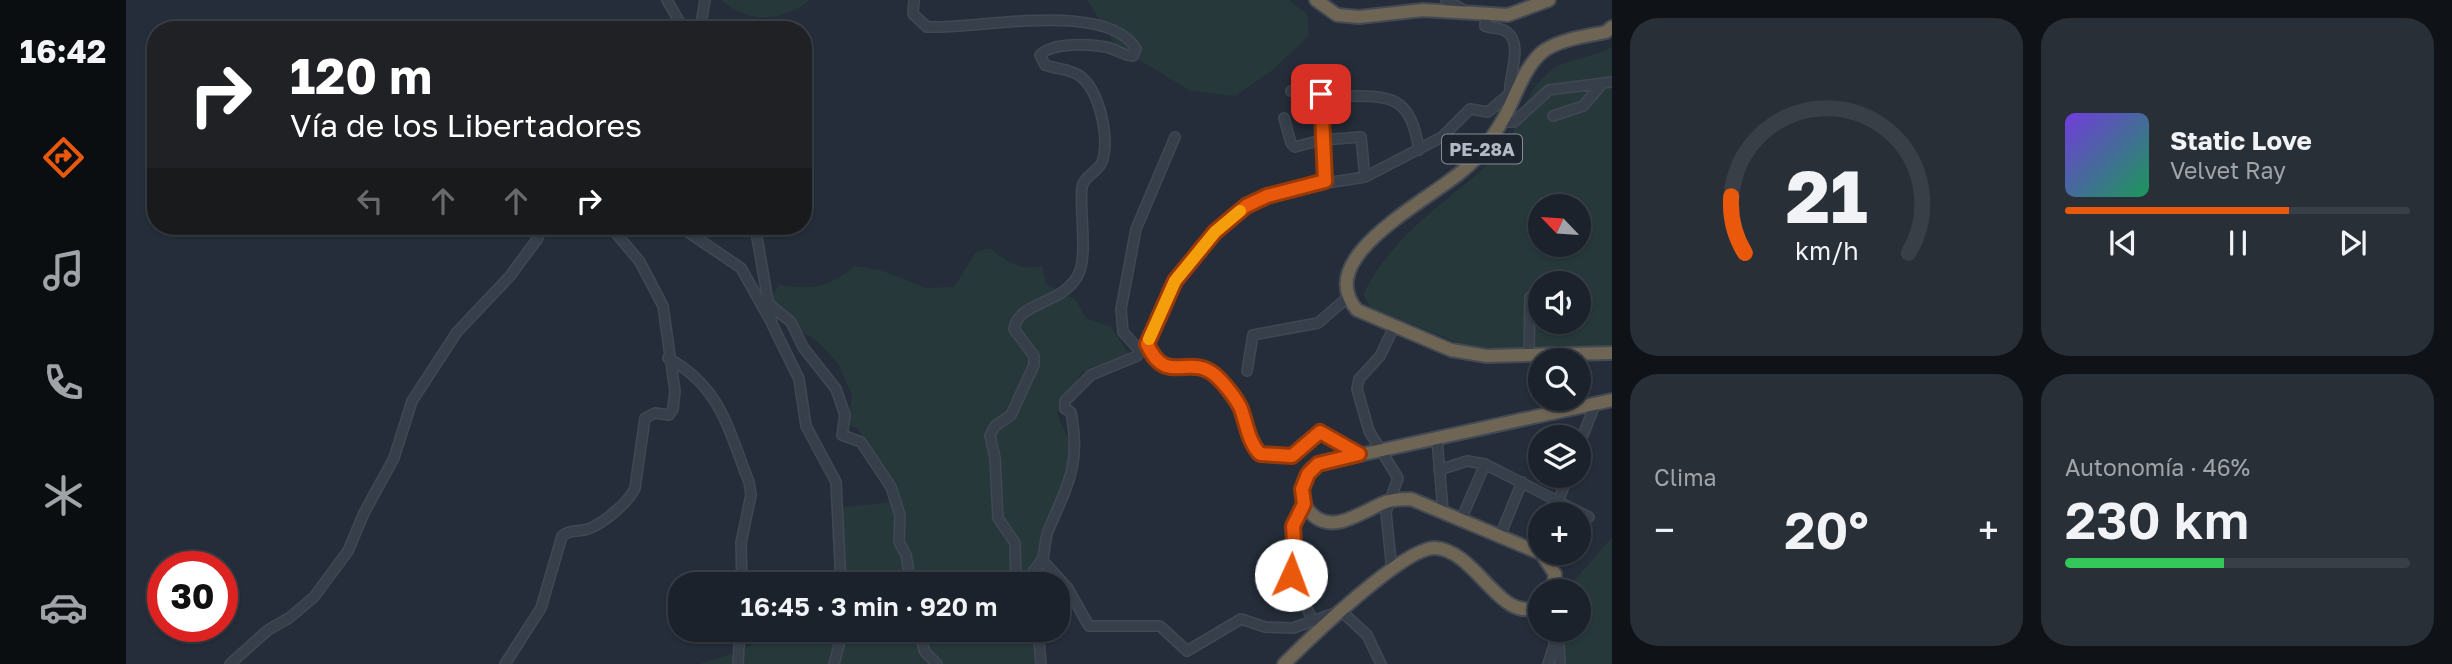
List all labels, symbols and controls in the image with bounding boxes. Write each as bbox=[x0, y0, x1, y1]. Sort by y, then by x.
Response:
text: 16:42 bbox=[20, 32, 106, 70]
text: 120 m bbox=[290, 46, 432, 105]
icon: right bbox=[175, 49, 266, 140]
pin bbox=[1291, 64, 1351, 124]
icon: arrive bbox=[1302, 75, 1340, 113]
text: Vía de los Libertadores bbox=[290, 106, 642, 144]
text: Static Love bbox=[2170, 125, 2312, 156]
icon: directions bbox=[39, 133, 88, 182]
road number: PE-28A bbox=[1442, 134, 1522, 164]
text: 21 bbox=[1786, 153, 1867, 240]
text: Velvet Ray bbox=[2170, 156, 2286, 184]
icon: left bbox=[351, 182, 389, 220]
icon: ahead bbox=[424, 182, 462, 220]
icon: ahead bbox=[497, 182, 535, 220]
icon: right bbox=[570, 182, 608, 220]
north arrow bbox=[1528, 194, 1591, 257]
map controls bbox=[1528, 194, 1591, 642]
icon: previous bbox=[2104, 224, 2142, 262]
icon: pause bbox=[2219, 224, 2257, 262]
icon: next bbox=[2334, 224, 2372, 262]
text: km/h bbox=[1795, 235, 1858, 266]
icon: music bbox=[39, 246, 88, 295]
button: sound bbox=[1528, 271, 1591, 334]
button: search bbox=[1528, 348, 1591, 411]
icon: phone bbox=[39, 358, 88, 407]
button: layers bbox=[1528, 425, 1591, 488]
text: Autonomía · 46% bbox=[2065, 453, 2250, 481]
text: Clima bbox=[1654, 463, 1717, 491]
icon: climate bbox=[39, 471, 88, 520]
text: 230 km bbox=[2065, 488, 2249, 550]
text: 20° bbox=[1784, 498, 1869, 560]
button: + bbox=[1528, 502, 1591, 565]
text: − bbox=[1654, 507, 1675, 552]
text: + bbox=[1978, 507, 1999, 552]
position arrow bbox=[1254, 538, 1328, 612]
speed limit sign: 30 bbox=[147, 551, 238, 642]
button: − bbox=[1528, 579, 1591, 642]
icon: car bbox=[39, 583, 88, 632]
text: 16:45 · 3 min · 920 m bbox=[741, 591, 997, 622]

